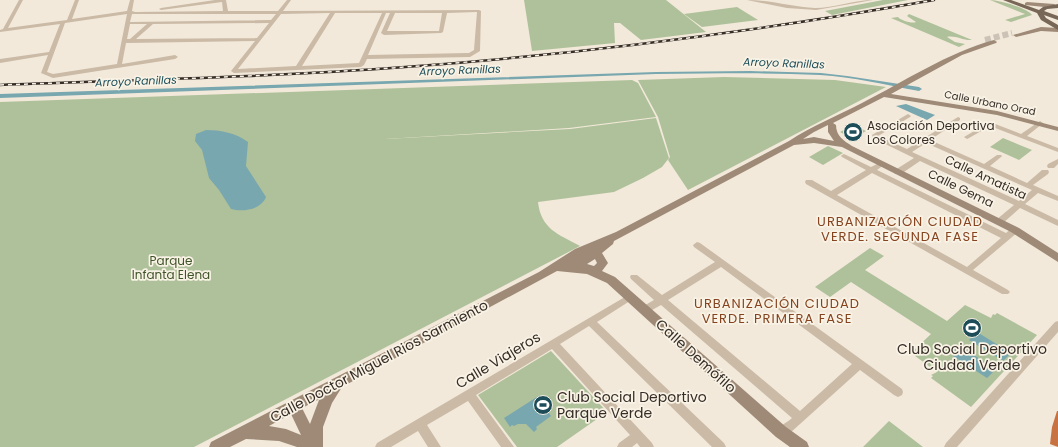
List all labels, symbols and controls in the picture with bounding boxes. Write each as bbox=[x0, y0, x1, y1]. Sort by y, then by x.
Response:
water label: Arroyo Ranillas bbox=[742, 54, 825, 72]
water label: Arroyo Ranillas bbox=[418, 61, 501, 79]
water label: Arroyo Ranillas bbox=[94, 72, 177, 90]
street label: Calle Urbano Orad bbox=[943, 87, 1037, 119]
place label: Asociación Deportiva Los Colores bbox=[867, 117, 995, 148]
sports icon: Asociación Deportiva Los Colores bbox=[842, 121, 864, 143]
street label: Calle Amatista bbox=[942, 151, 1030, 203]
street label: Calle Gema bbox=[925, 165, 997, 211]
district label: URBANIZACIÓN CIUDAD VERDE. SEGUNDA FASE bbox=[817, 212, 983, 246]
park label: Parque Infanta Elena bbox=[132, 252, 210, 283]
district label: URBANIZACIÓN CIUDAD VERDE. PRIMERA FASE bbox=[694, 294, 860, 328]
street label: Calle Doctor Miguel Rios Sarmiento bbox=[267, 295, 492, 427]
street label: Calle Demófilo bbox=[651, 314, 741, 398]
sports icon: Club Social Deportivo Ciudad Verde bbox=[961, 317, 983, 339]
street label: Calle Viajeros bbox=[452, 327, 544, 393]
place label: Club Social Deportivo Ciudad Verde bbox=[897, 339, 1047, 375]
place label: Club Social Deportivo Parque Verde bbox=[557, 387, 707, 423]
sports icon: Club Social Deportivo Parque Verde bbox=[532, 394, 554, 416]

